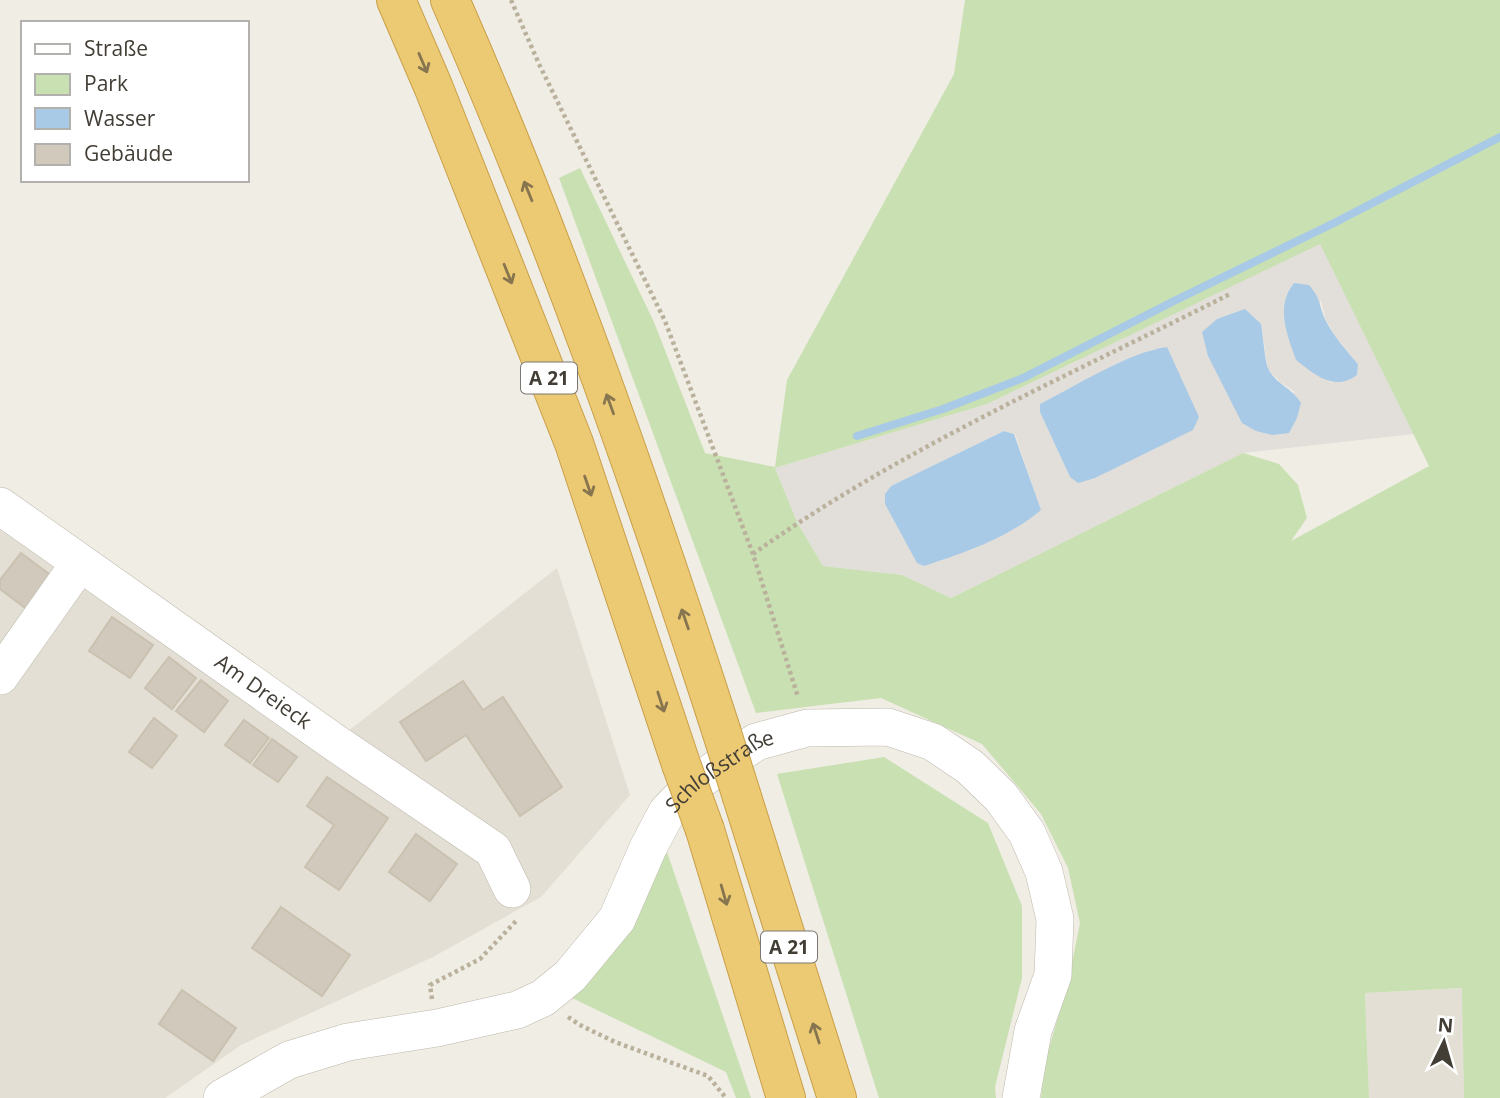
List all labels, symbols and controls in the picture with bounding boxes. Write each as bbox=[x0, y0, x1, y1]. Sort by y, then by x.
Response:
legend bbox=[21, 21, 248, 182]
text: Straße bbox=[84, 34, 148, 62]
one-way arrow bbox=[417, 51, 430, 73]
text: Park bbox=[84, 69, 128, 97]
text: Wasser bbox=[84, 104, 156, 132]
text: Gebäude bbox=[84, 139, 173, 167]
one-way arrow bbox=[521, 181, 534, 203]
one-way arrow bbox=[502, 262, 515, 284]
road number: A 21 bbox=[521, 362, 577, 394]
one-way arrow bbox=[602, 393, 615, 415]
one-way arrow bbox=[583, 475, 595, 497]
one-way arrow bbox=[678, 608, 690, 630]
street label: Am Dreieck bbox=[210, 647, 317, 735]
one-way arrow bbox=[655, 691, 668, 713]
street label: Schloßstraße bbox=[659, 723, 777, 818]
one-way arrow bbox=[719, 884, 732, 906]
road number: A 21 bbox=[761, 931, 817, 962]
north arrow bbox=[1409, 1007, 1479, 1077]
text: N bbox=[1437, 1011, 1454, 1039]
one-way arrow bbox=[809, 1022, 822, 1044]

